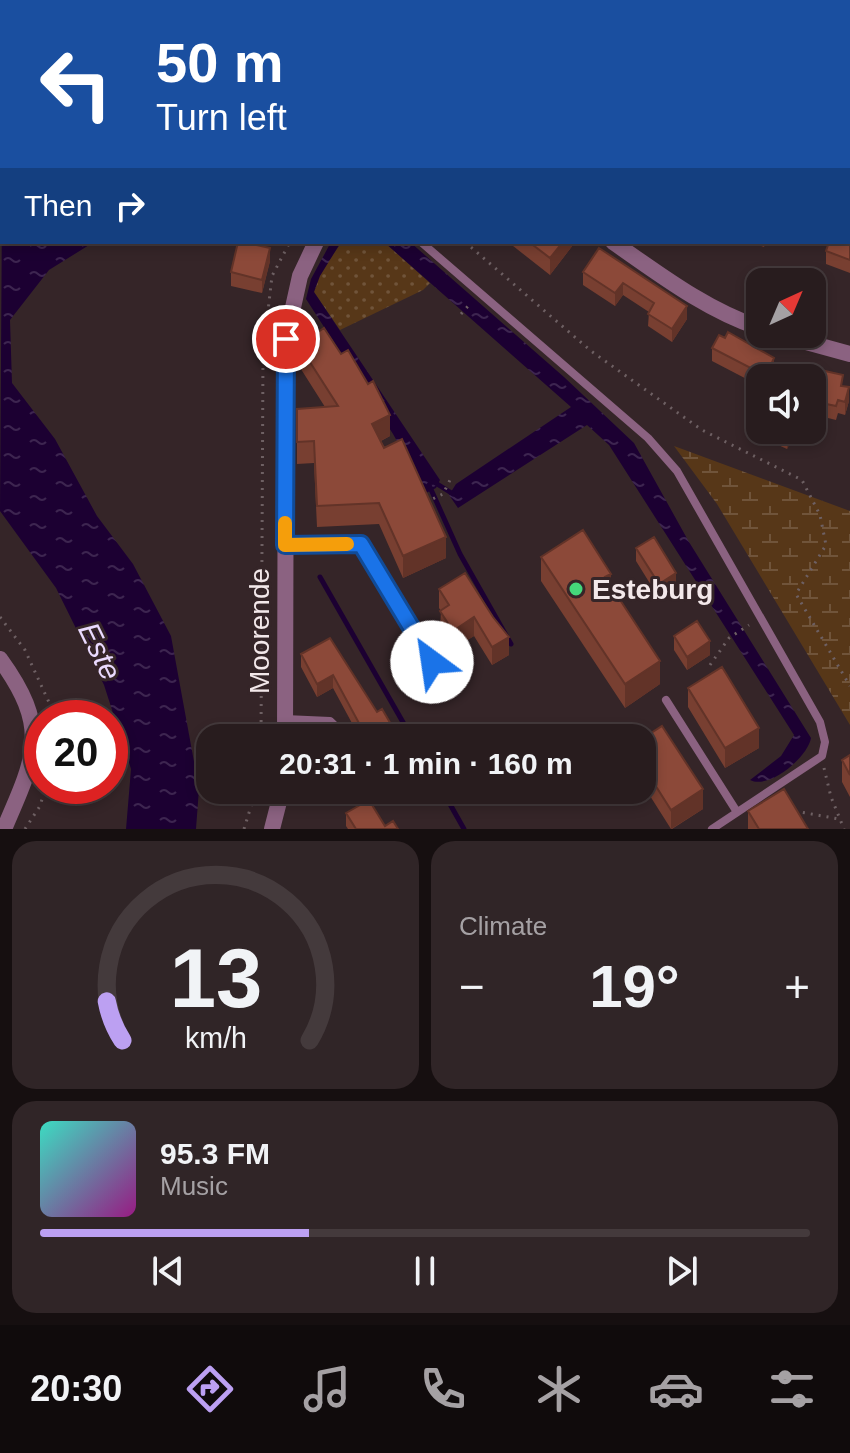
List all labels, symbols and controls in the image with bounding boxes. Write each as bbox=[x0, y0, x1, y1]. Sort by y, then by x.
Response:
text: 50 m bbox=[156, 31, 284, 94]
icon: left bbox=[24, 32, 128, 136]
text: Turn left bbox=[156, 97, 287, 138]
icon: right bbox=[108, 184, 152, 228]
text: Then bbox=[24, 189, 92, 222]
north arrow bbox=[746, 268, 826, 348]
map controls bbox=[746, 268, 826, 444]
pin bbox=[252, 305, 320, 373]
icon: arrive bbox=[264, 317, 308, 361]
button: sound bbox=[746, 364, 826, 444]
street label: Moorende bbox=[244, 568, 275, 694]
place label: Esteburg bbox=[592, 574, 713, 605]
marker: Esteburg bbox=[567, 580, 585, 598]
water label: Este bbox=[72, 617, 128, 685]
position arrow bbox=[390, 620, 474, 704]
speed limit sign: 20 bbox=[24, 700, 128, 804]
text: 20:31 · 1 min · 160 m bbox=[279, 747, 573, 780]
text: Climate bbox=[459, 911, 547, 941]
text: 13 bbox=[169, 932, 262, 1025]
text: 19° bbox=[589, 953, 680, 1020]
text: − bbox=[459, 962, 485, 1011]
text: + bbox=[784, 962, 810, 1011]
text: km/h bbox=[185, 1022, 246, 1054]
text: 95.3 FM bbox=[160, 1137, 270, 1170]
text: Music bbox=[160, 1171, 228, 1201]
icon: previous bbox=[146, 1249, 190, 1293]
icon: pause bbox=[403, 1249, 447, 1293]
icon: next bbox=[660, 1249, 704, 1293]
icon: directions bbox=[182, 1361, 238, 1417]
icon: music bbox=[299, 1361, 355, 1417]
icon: phone bbox=[415, 1361, 471, 1417]
icon: climate bbox=[531, 1361, 587, 1417]
icon: car bbox=[648, 1361, 704, 1417]
icon: filters bbox=[764, 1361, 820, 1417]
text: 20:30 bbox=[30, 1368, 122, 1409]

